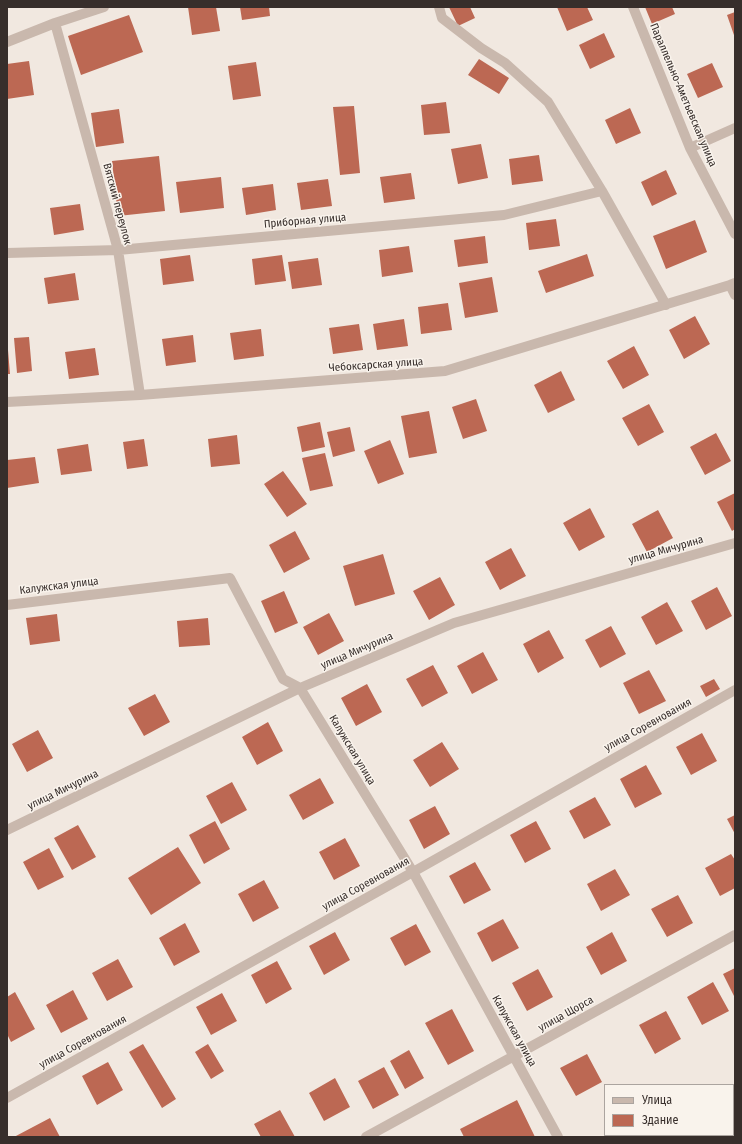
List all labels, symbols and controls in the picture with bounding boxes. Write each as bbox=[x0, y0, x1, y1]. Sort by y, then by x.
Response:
street label: Параллельно-Аметьевская улица bbox=[647, 21, 719, 169]
street label: Вятский переулок bbox=[100, 162, 134, 246]
street label: Приборная улица bbox=[263, 211, 347, 231]
street label: Чебоксарская улица bbox=[328, 355, 424, 375]
street label: улица Мичурина bbox=[627, 533, 705, 567]
street label: Калужская улица bbox=[19, 575, 99, 597]
street label: улица Мичурина bbox=[319, 630, 395, 672]
street label: улица Соревнования bbox=[602, 696, 694, 754]
street label: Калужская улица bbox=[326, 713, 378, 787]
street label: улица Мичурина bbox=[25, 767, 101, 813]
street label: улица Соревнования bbox=[320, 855, 412, 913]
street label: Калужская улица bbox=[489, 993, 539, 1069]
street label: улица Щорса bbox=[536, 993, 596, 1035]
street label: улица Соревнования bbox=[37, 1013, 129, 1071]
legend bbox=[604, 1084, 734, 1136]
text: Улица bbox=[642, 1093, 672, 1107]
text: Здание bbox=[642, 1113, 678, 1127]

